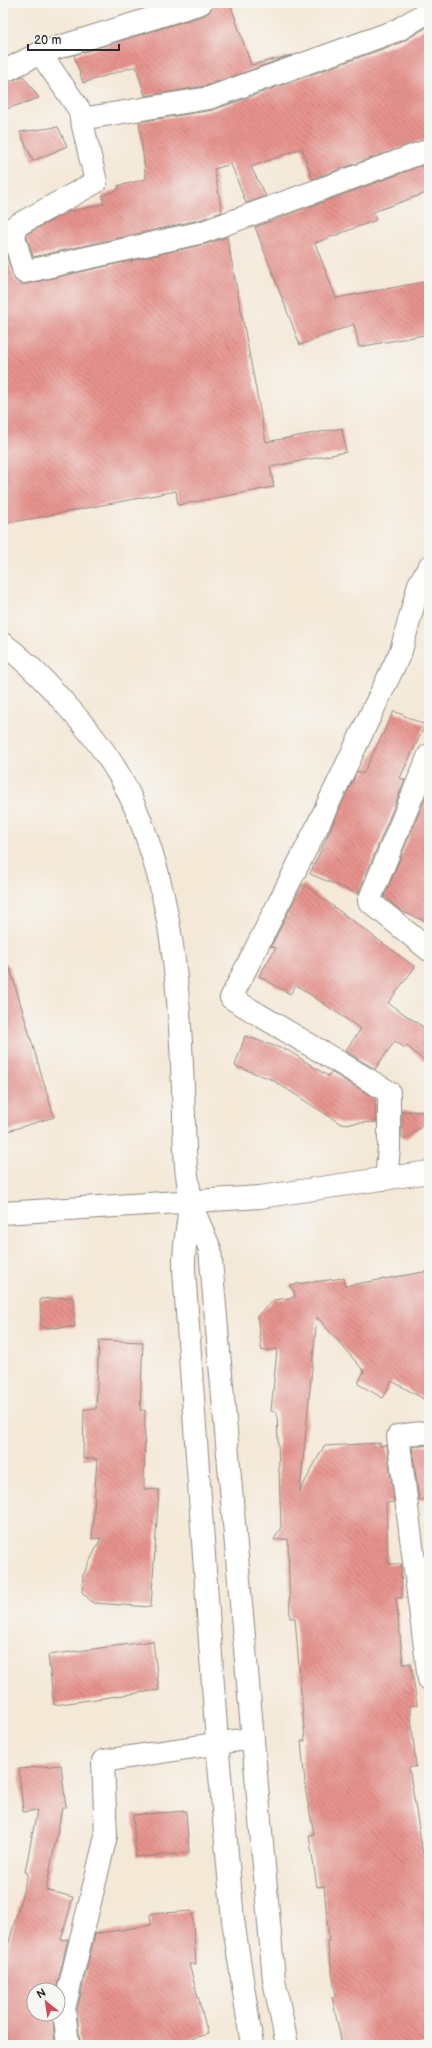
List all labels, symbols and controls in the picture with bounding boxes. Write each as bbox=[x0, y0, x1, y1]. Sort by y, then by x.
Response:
scale bar bbox=[28, 26, 119, 52]
text: 20 m bbox=[34, 33, 61, 48]
north arrow bbox=[26, 1982, 66, 2022]
text: N bbox=[34, 1986, 48, 2001]

